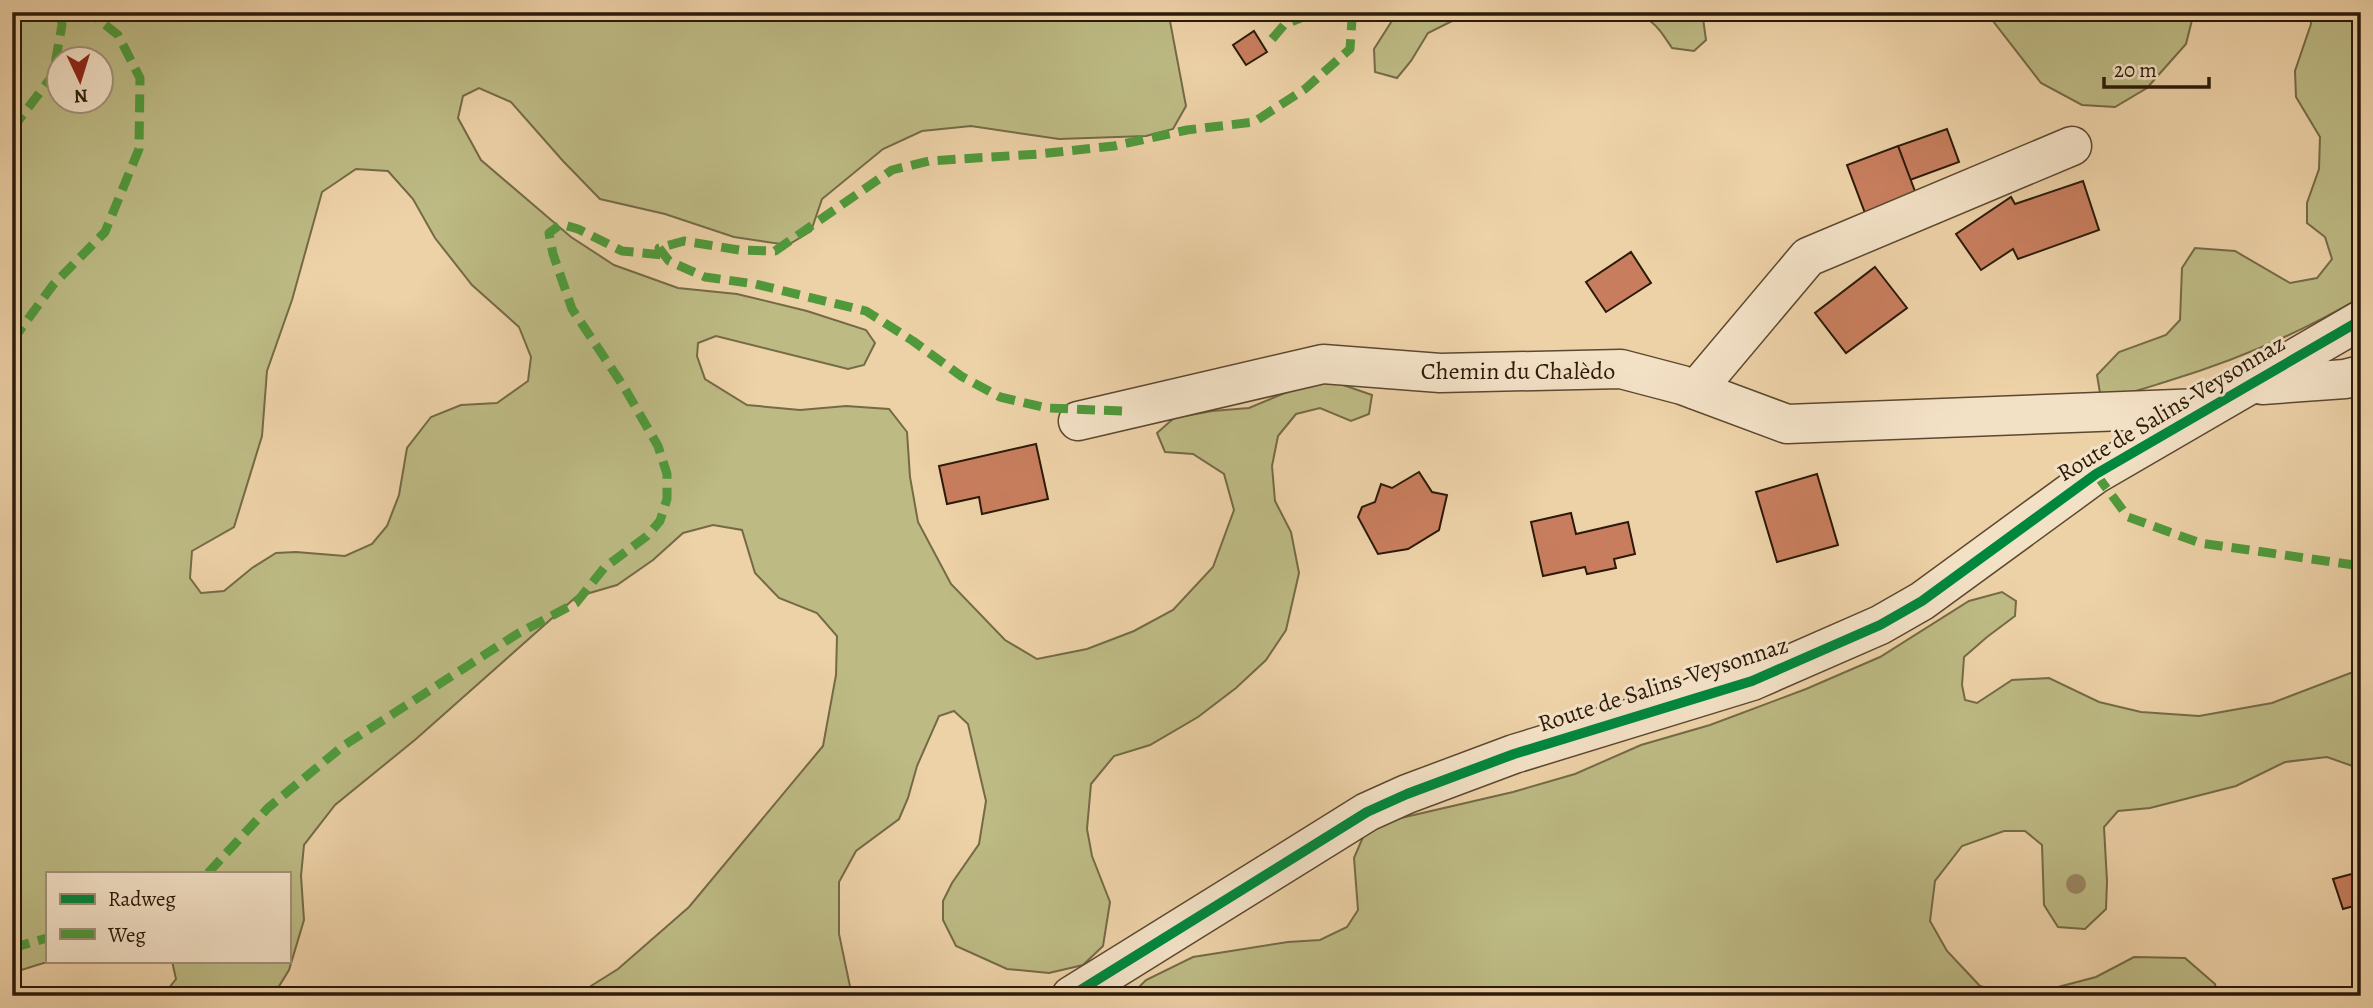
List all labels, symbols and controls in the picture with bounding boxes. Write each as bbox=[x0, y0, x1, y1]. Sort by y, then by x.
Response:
north arrow bbox=[46, 46, 116, 116]
scale bar bbox=[2104, 46, 2208, 90]
text: 20 m bbox=[2114, 56, 2157, 84]
text: N bbox=[73, 83, 89, 109]
street label: Route de Salins-Veysonnaz bbox=[2051, 327, 2291, 489]
street label: Chemin du Chalèdo bbox=[1421, 355, 1615, 387]
street label: Route de Salins-Veysonnaz bbox=[1534, 628, 1792, 740]
legend bbox=[46, 872, 290, 962]
text: Radweg bbox=[108, 885, 176, 913]
text: Weg bbox=[107, 921, 146, 949]

